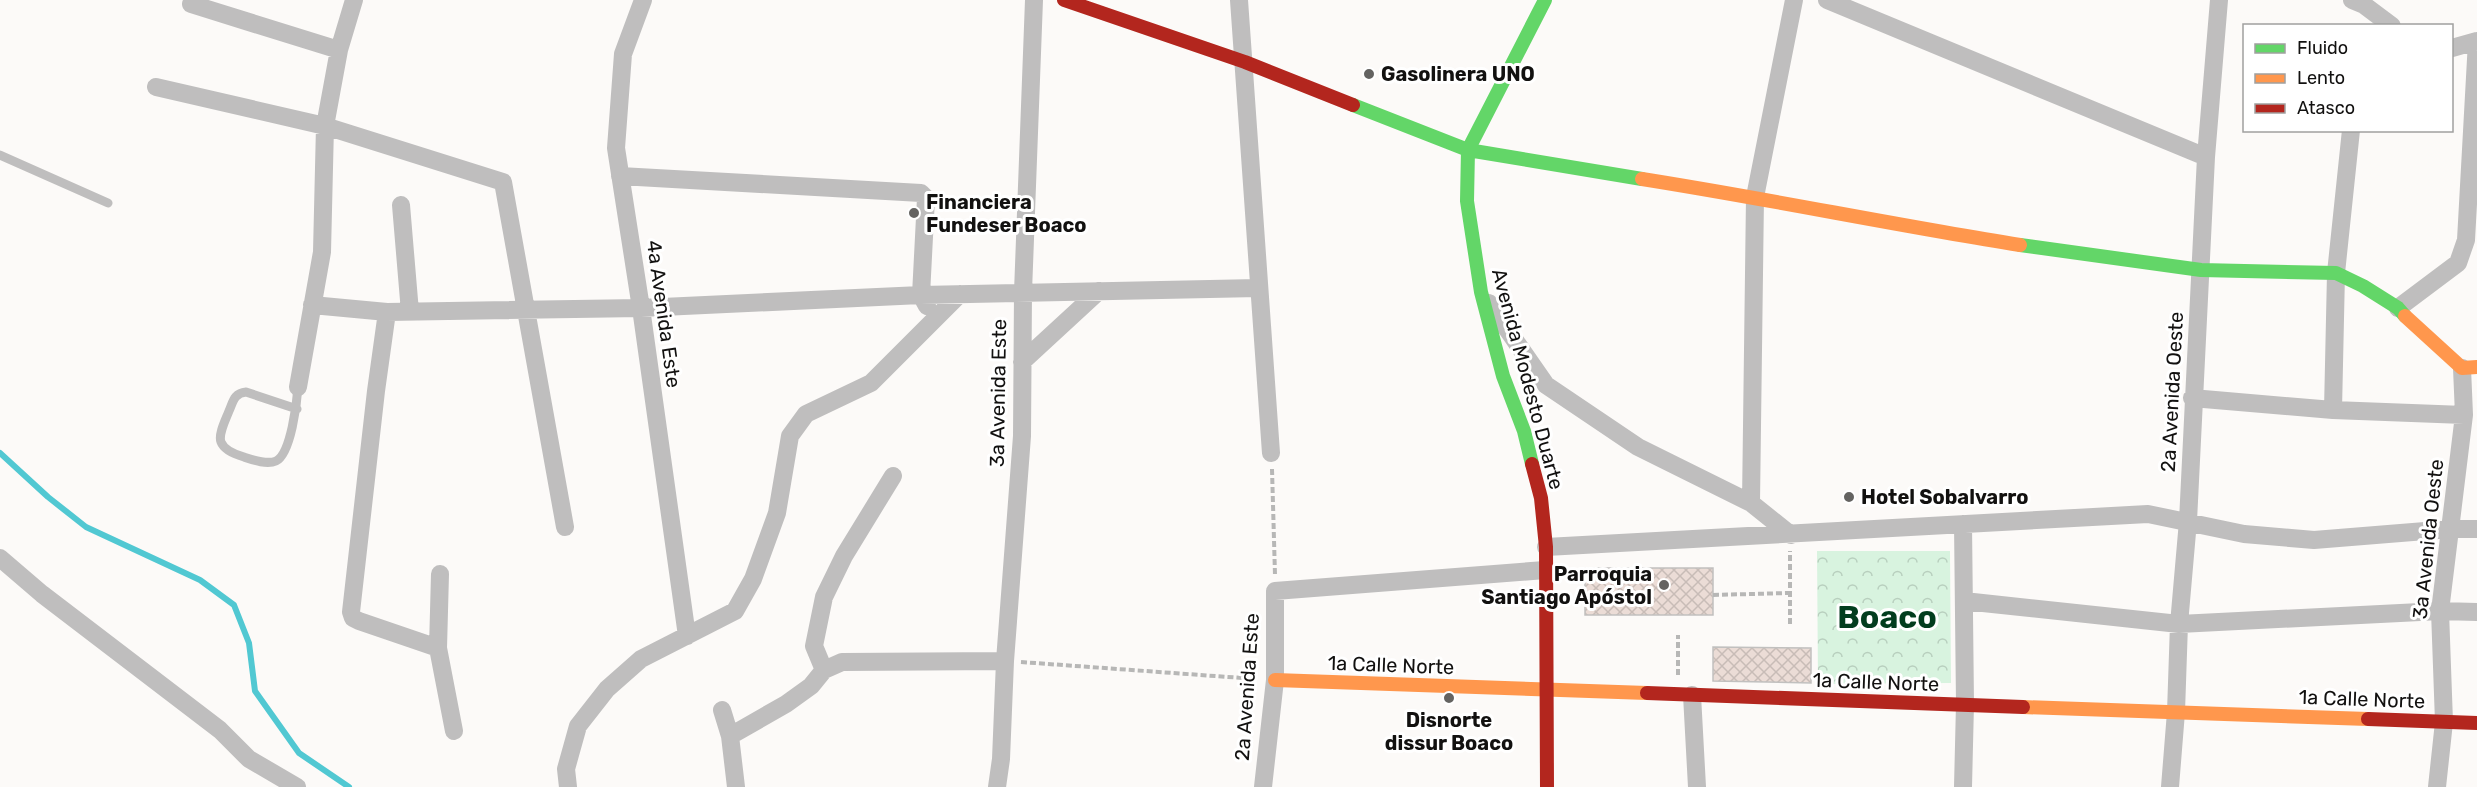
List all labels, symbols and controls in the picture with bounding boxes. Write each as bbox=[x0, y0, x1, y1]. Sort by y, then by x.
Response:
legend bbox=[2243, 24, 2453, 132]
text: Fluido bbox=[2297, 37, 2348, 59]
place label: Gasolinera UNO bbox=[1381, 62, 1535, 86]
marker: Gasolinera UNO bbox=[1362, 67, 1376, 81]
text: Lento bbox=[2297, 67, 2345, 89]
text: Atasco bbox=[2297, 97, 2355, 119]
place label: Financiera Fundeser Boaco bbox=[926, 190, 1086, 237]
marker: Financiera Fundeser Boaco bbox=[907, 206, 921, 220]
street label: 4a Avenida Este bbox=[642, 239, 686, 389]
street label: Avenida Modesto Duarte bbox=[1487, 266, 1569, 492]
street label: 2a Avenida Oeste bbox=[2156, 311, 2188, 473]
street label: 3a Avenida Este bbox=[985, 319, 1011, 467]
street label: 3a Avenida Oeste bbox=[2408, 458, 2448, 620]
place label: Hotel Sobalvarro bbox=[1861, 485, 2028, 509]
marker: Hotel Sobalvarro bbox=[1842, 490, 1856, 504]
place label: Parroquia Santiago Apóstol bbox=[1481, 562, 1652, 609]
marker: Parroquia Santiago Apóstol bbox=[1657, 578, 1671, 592]
district label: Boaco bbox=[1837, 598, 1937, 636]
street label: 2a Avenida Este bbox=[1230, 612, 1264, 762]
street label: 1a Calle Norte bbox=[1327, 651, 1455, 679]
street label: 1a Calle Norte bbox=[1812, 668, 1940, 696]
street label: 1a Calle Norte bbox=[2298, 685, 2426, 713]
marker: Disnorte dissur Boaco bbox=[1442, 691, 1456, 705]
place label: Disnorte dissur Boaco bbox=[1385, 708, 1513, 755]

